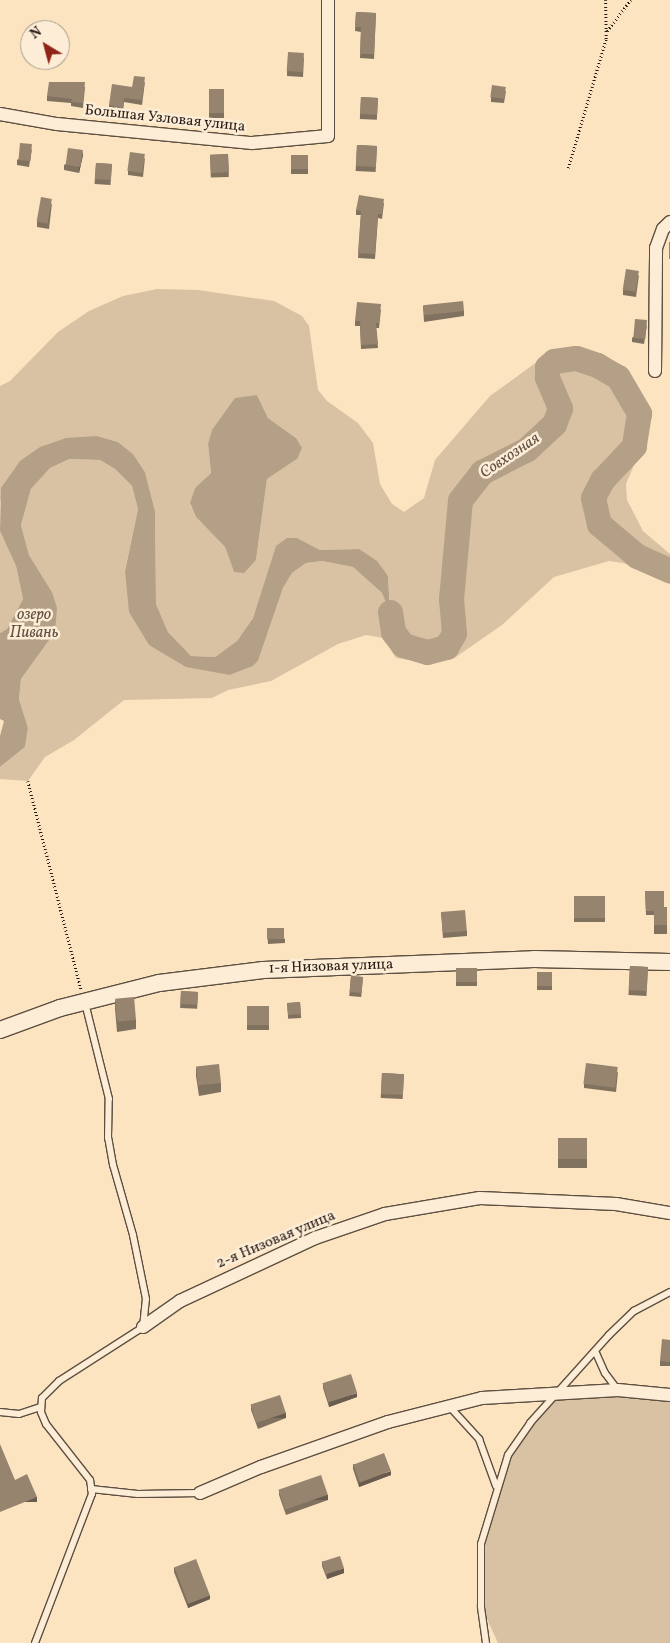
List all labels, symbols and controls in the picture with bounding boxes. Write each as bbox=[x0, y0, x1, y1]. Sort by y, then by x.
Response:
north arrow bbox=[20, 20, 70, 70]
text: N bbox=[26, 23, 46, 44]
street label: Большая Узловая улица bbox=[83, 102, 247, 136]
water label: Совхозная bbox=[476, 429, 544, 483]
water label: озеро Пивань bbox=[10, 605, 58, 643]
street label: 1-я Низовая улица bbox=[268, 956, 394, 978]
street label: 2-я Низовая улица bbox=[214, 1207, 338, 1273]

